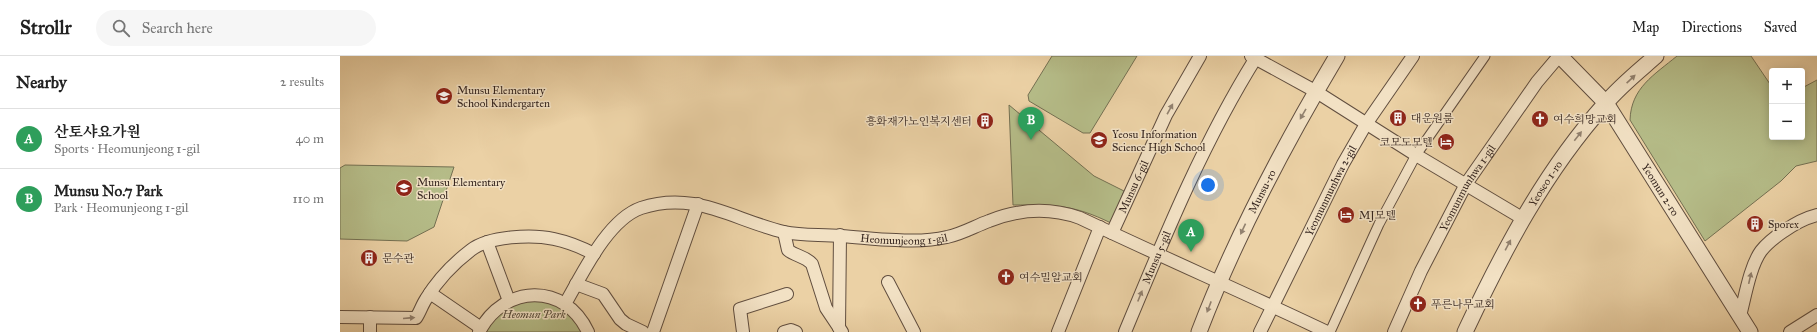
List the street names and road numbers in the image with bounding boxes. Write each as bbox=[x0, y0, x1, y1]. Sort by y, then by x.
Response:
street label: Yeomunmunhwa 1-gil bbox=[1437, 142, 1498, 233]
street label: Yeomunmunhwa 2-gil bbox=[1303, 143, 1359, 238]
street label: Munsu 6-gil bbox=[1116, 158, 1151, 215]
street label: Yeoseo 1-ro bbox=[1526, 158, 1565, 209]
street label: Yeomun 2-ro bbox=[1639, 161, 1682, 219]
street label: Munsu-ro bbox=[1246, 167, 1279, 216]
street label: Munsu 5-gil bbox=[1140, 229, 1174, 286]
street label: Heomunjeong 1-gil bbox=[860, 231, 949, 248]

